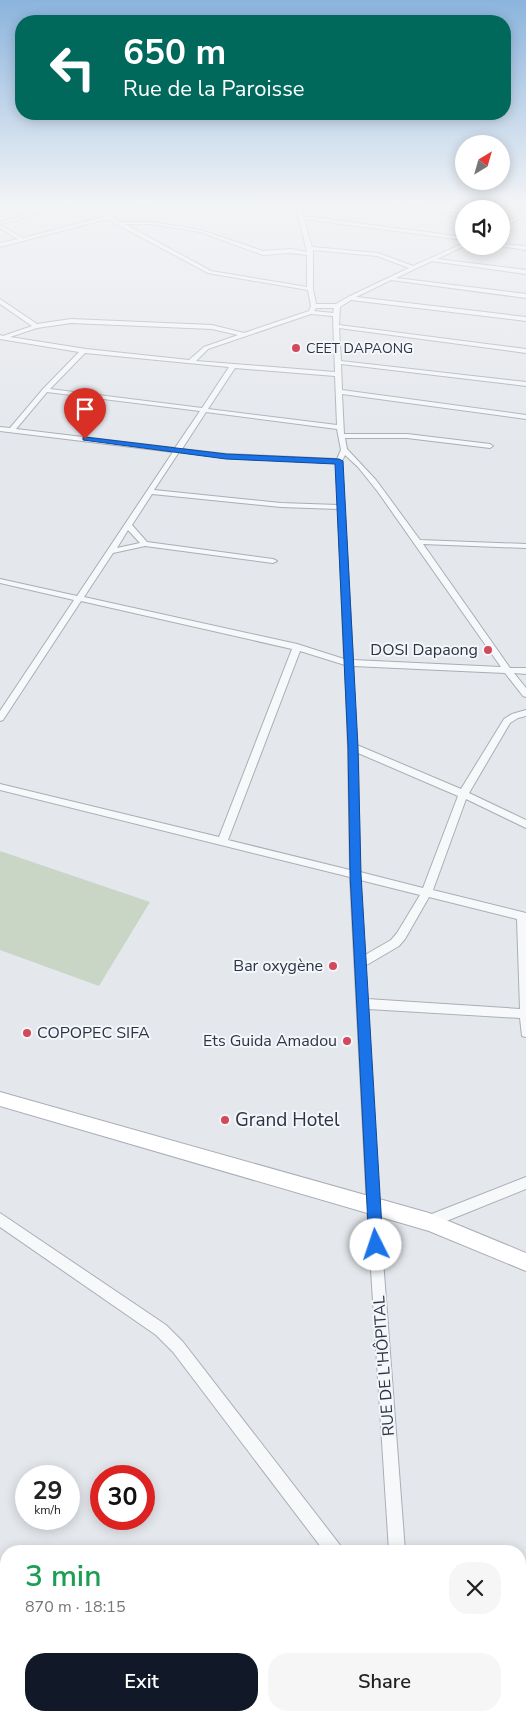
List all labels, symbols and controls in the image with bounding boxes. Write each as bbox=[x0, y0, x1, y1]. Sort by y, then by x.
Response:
text: 650 m bbox=[123, 29, 226, 76]
icon: left bbox=[40, 35, 105, 100]
text: Rue de la Paroisse bbox=[123, 74, 304, 104]
north arrow bbox=[455, 135, 510, 190]
map controls bbox=[455, 135, 510, 255]
button: sound bbox=[455, 200, 510, 255]
place label: CEET DAPAONG bbox=[306, 339, 413, 358]
marker: CEET DAPAONG bbox=[290, 342, 302, 354]
pin bbox=[64, 388, 106, 439]
icon: arrive bbox=[71, 395, 99, 423]
place label: DOSI Dapaong bbox=[370, 639, 478, 661]
marker: DOSI Dapaong bbox=[482, 644, 494, 656]
place label: Bar oxygène bbox=[233, 955, 323, 977]
marker: Bar oxygène bbox=[327, 960, 339, 972]
place label: COPOPEC SIFA bbox=[37, 1022, 150, 1044]
marker: COPOPEC SIFA bbox=[21, 1027, 33, 1039]
place label: Ets Guida Amadou bbox=[203, 1030, 337, 1052]
marker: Ets Guida Amadou bbox=[341, 1035, 353, 1047]
place label: Grand Hotel bbox=[235, 1107, 340, 1133]
marker: Grand Hotel bbox=[219, 1114, 231, 1126]
position arrow bbox=[349, 1218, 401, 1270]
street label: RUE DE L'HÔPITAL bbox=[368, 1295, 400, 1437]
speed limit sign: 30 bbox=[90, 1465, 155, 1530]
text: 29 bbox=[32, 1474, 63, 1508]
text: km/h bbox=[34, 1502, 61, 1518]
text: 3 min bbox=[25, 1556, 101, 1597]
button: close bbox=[449, 1562, 501, 1614]
text: 870 m · 18:15 bbox=[25, 1596, 126, 1618]
button: Exit bbox=[25, 1653, 258, 1711]
button: Share bbox=[268, 1653, 501, 1711]

